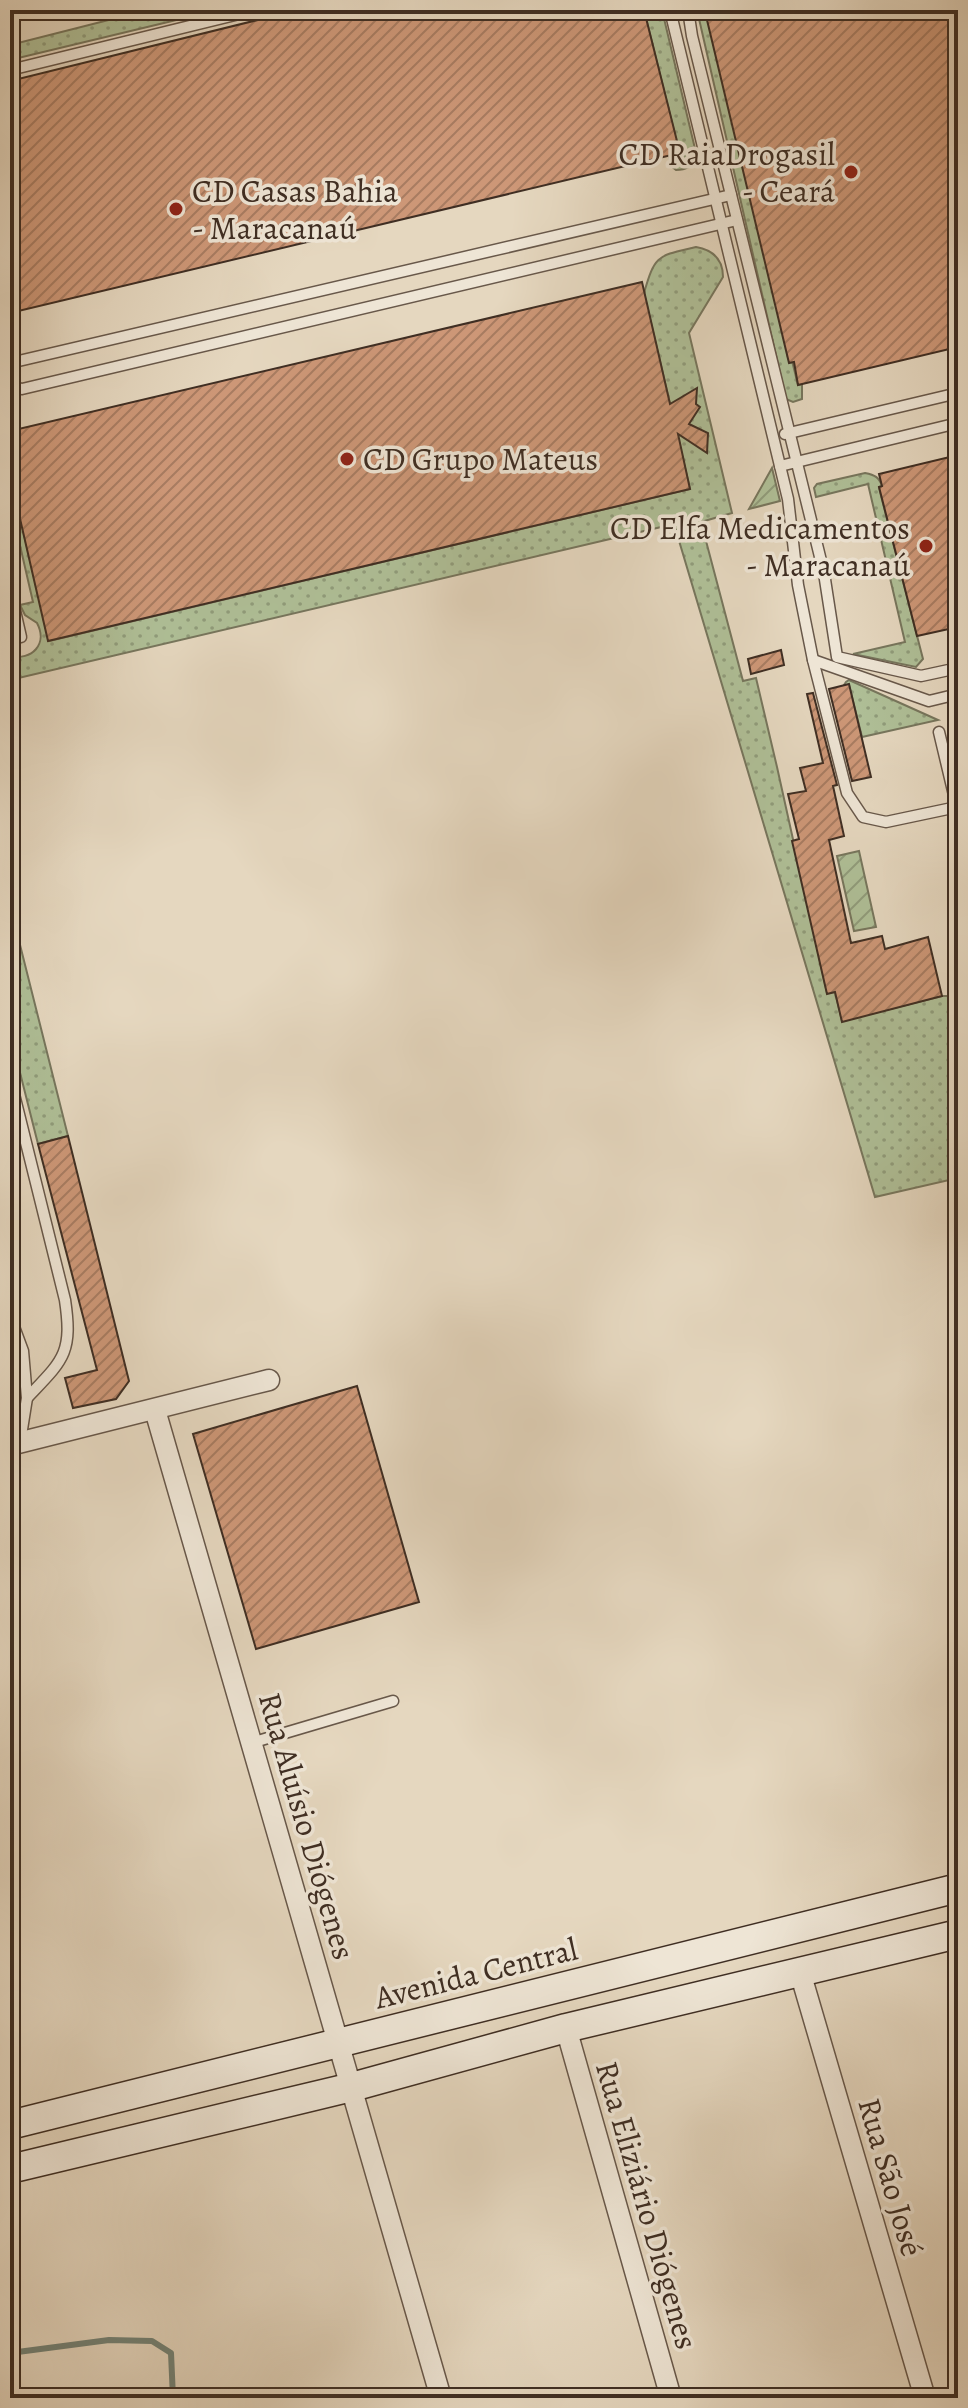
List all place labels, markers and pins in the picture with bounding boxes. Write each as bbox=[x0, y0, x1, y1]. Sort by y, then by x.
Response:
place label: CD RaiaDrogasil - Ceará bbox=[618, 132, 835, 213]
marker: CD RaiaDrogasil - Ceará bbox=[842, 163, 860, 181]
place label: CD Casas Bahia - Maracanaú bbox=[192, 169, 398, 250]
marker: CD Casas Bahia - Maracanaú bbox=[167, 200, 185, 218]
place label: CD Grupo Mateus bbox=[363, 437, 598, 481]
marker: CD Grupo Mateus bbox=[338, 450, 356, 468]
place label: CD Elfa Medicamentos - Maracanaú bbox=[610, 506, 911, 587]
marker: CD Elfa Medicamentos - Maracanaú bbox=[917, 537, 935, 555]

